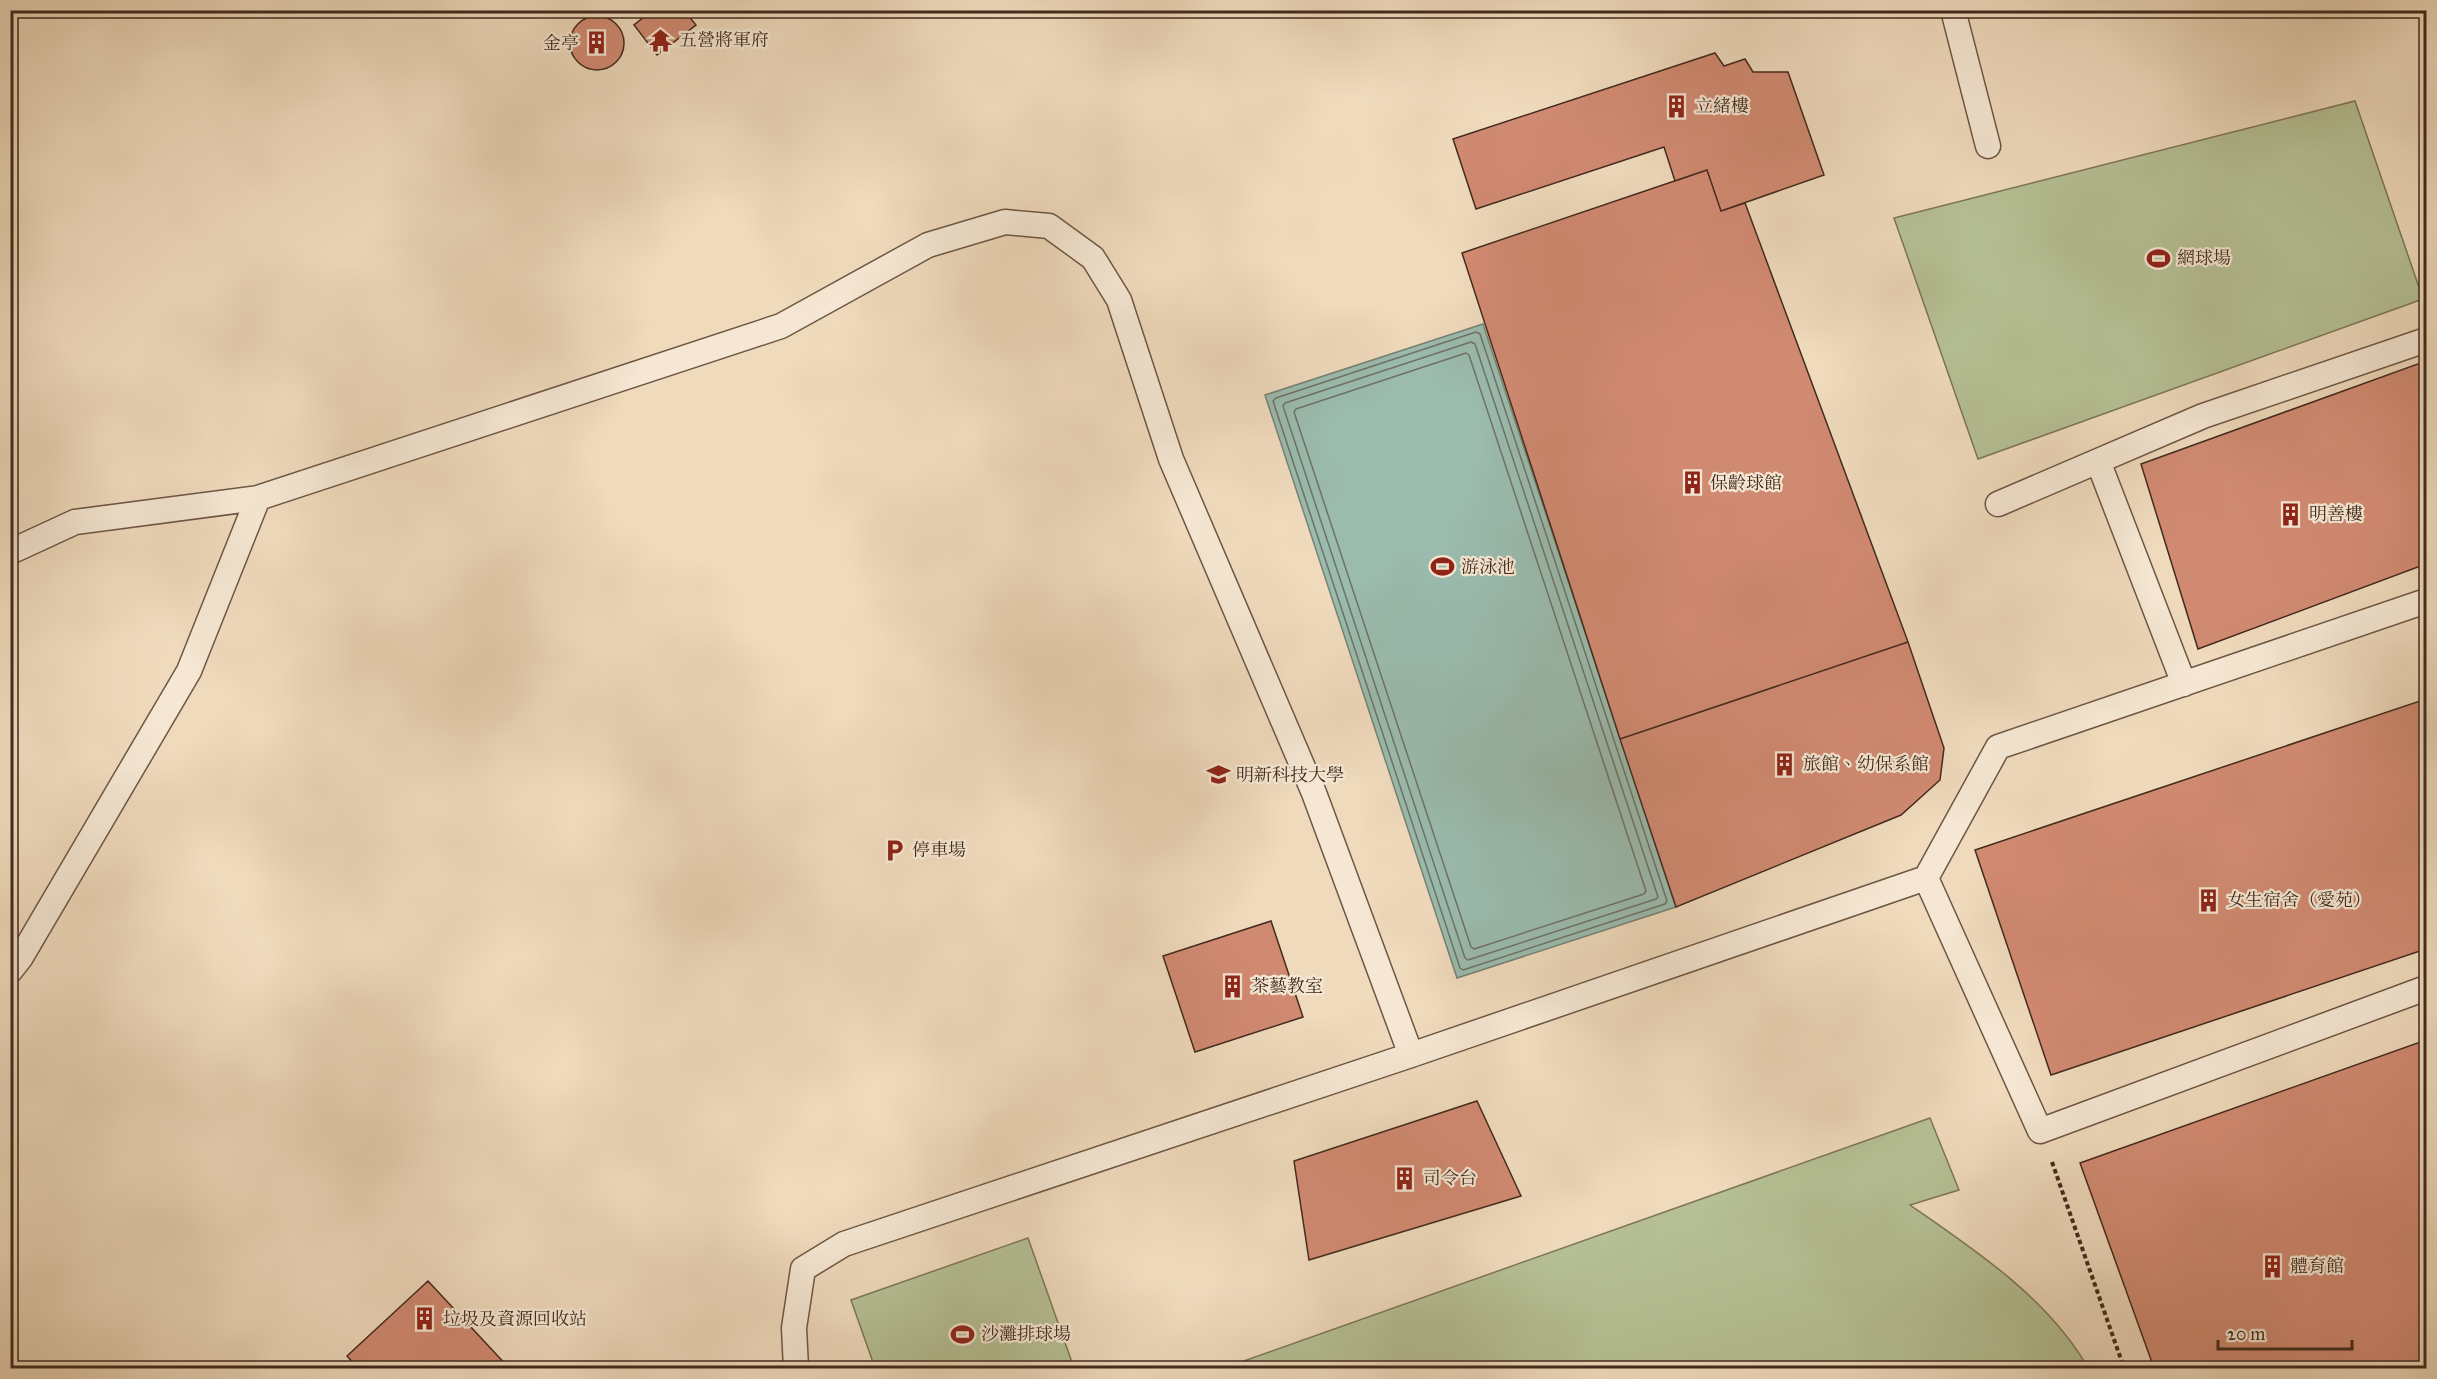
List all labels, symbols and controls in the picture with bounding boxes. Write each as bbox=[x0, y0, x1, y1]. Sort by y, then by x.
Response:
temple icon: 五營將軍府 bbox=[648, 27, 674, 53]
place label: 五營將軍府 bbox=[679, 29, 769, 51]
building icon: 金亭 bbox=[584, 30, 610, 56]
place label: 金亭 bbox=[543, 32, 579, 54]
building icon: 立緒樓 bbox=[1664, 93, 1690, 119]
place label: 立緒樓 bbox=[1695, 95, 1749, 117]
sports icon: 網球場 bbox=[2146, 245, 2172, 271]
place label: 網球場 bbox=[2177, 247, 2231, 269]
building icon: 保齡球館 bbox=[1679, 470, 1705, 496]
place label: 保齡球館 bbox=[1710, 472, 1782, 494]
building icon: 明善樓 bbox=[2278, 501, 2304, 527]
place label: 明善樓 bbox=[2309, 503, 2363, 525]
sports icon: 游泳池 bbox=[1430, 554, 1456, 580]
place label: 游泳池 bbox=[1461, 556, 1515, 578]
building icon: 旅館、幼保系館 bbox=[1772, 751, 1798, 777]
place label: 旅館、幼保系館 bbox=[1803, 753, 1929, 775]
school or university icon: 明新科技大學 bbox=[1205, 762, 1231, 788]
place label: 明新科技大學 bbox=[1236, 764, 1344, 786]
parking icon: 停車場 bbox=[881, 837, 907, 863]
place label: 停車場 bbox=[912, 839, 966, 861]
building icon: 女生宿舍（愛苑） bbox=[2196, 887, 2222, 913]
place label: 女生宿舍（愛苑） bbox=[2227, 889, 2371, 911]
building icon: 茶藝教室 bbox=[1220, 973, 1246, 999]
place label: 茶藝教室 bbox=[1251, 975, 1323, 997]
building icon: 司令台 bbox=[1392, 1165, 1418, 1191]
place label: 司令台 bbox=[1423, 1167, 1477, 1189]
building icon: 體育館 bbox=[2259, 1253, 2285, 1279]
place label: 體育館 bbox=[2290, 1255, 2344, 1277]
building icon: 垃圾及資源回收站 bbox=[412, 1306, 438, 1332]
place label: 垃圾及資源回收站 bbox=[443, 1308, 587, 1330]
scale bar bbox=[2218, 1313, 2352, 1351]
sports icon: 沙灘排球場 bbox=[950, 1321, 976, 1347]
place label: 沙灘排球場 bbox=[981, 1323, 1071, 1345]
text: 20 m bbox=[2227, 1323, 2265, 1345]

